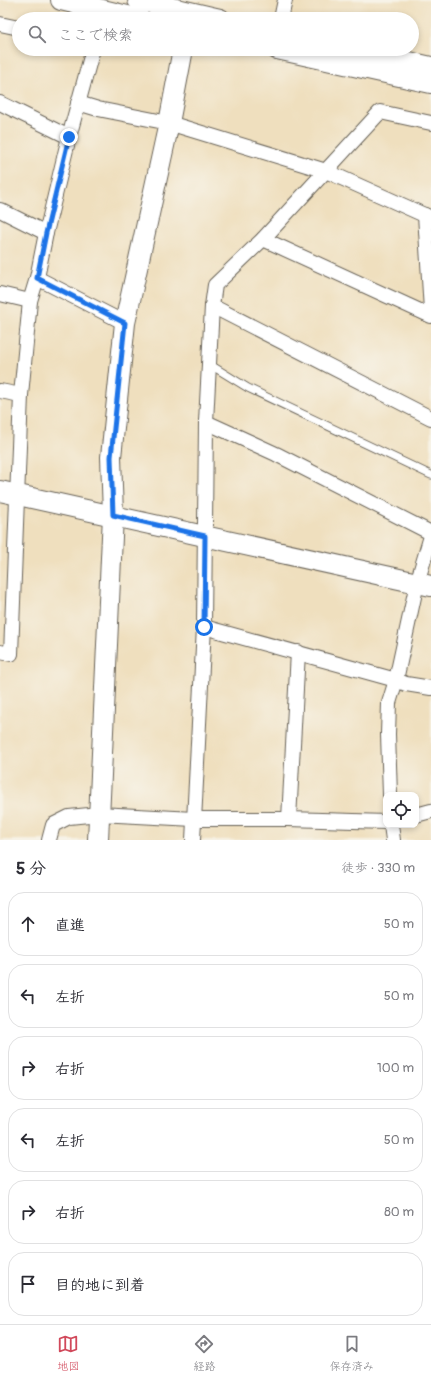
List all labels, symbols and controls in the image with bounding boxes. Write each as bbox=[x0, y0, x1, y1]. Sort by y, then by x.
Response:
search box bbox=[12, 12, 419, 56]
icon: search bbox=[26, 23, 48, 45]
text: ここで検索 bbox=[58, 26, 133, 45]
route end bbox=[60, 128, 78, 146]
route start bbox=[195, 618, 213, 636]
map controls bbox=[383, 792, 419, 828]
button: locate bbox=[383, 792, 419, 828]
text: 5 分 bbox=[16, 858, 46, 879]
text: 徒歩 · 330 m bbox=[341, 860, 415, 876]
icon: ahead bbox=[17, 913, 39, 935]
text: 直進 bbox=[55, 916, 85, 935]
text: 50 m bbox=[384, 916, 414, 932]
icon: left bbox=[17, 985, 39, 1007]
text: 左折 bbox=[55, 988, 85, 1007]
text: 50 m bbox=[384, 988, 414, 1004]
icon: right bbox=[17, 1057, 39, 1079]
text: 右折 bbox=[55, 1060, 85, 1079]
text: 100 m bbox=[377, 1060, 414, 1076]
icon: left bbox=[17, 1129, 39, 1151]
text: 左折 bbox=[55, 1132, 85, 1151]
text: 50 m bbox=[384, 1132, 414, 1148]
icon: right bbox=[17, 1201, 39, 1223]
text: 右折 bbox=[55, 1204, 85, 1223]
text: 80 m bbox=[384, 1204, 414, 1220]
icon: arrive bbox=[17, 1273, 39, 1295]
text: 目的地に到着 bbox=[55, 1276, 145, 1295]
tab: 地図 bbox=[57, 1333, 79, 1373]
tab: 経路 bbox=[193, 1333, 215, 1373]
tab: 保存済み bbox=[330, 1333, 374, 1373]

